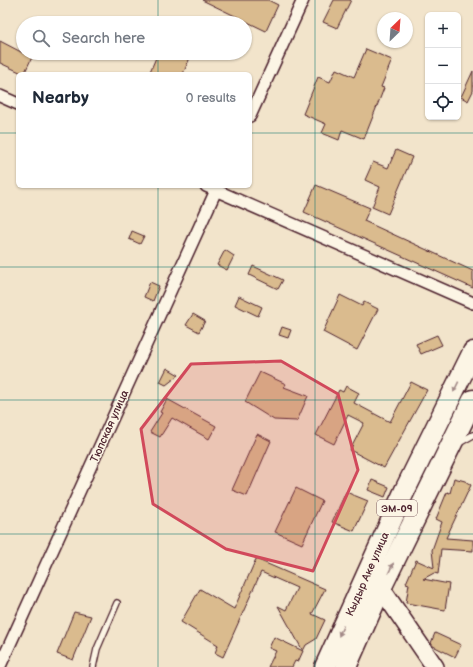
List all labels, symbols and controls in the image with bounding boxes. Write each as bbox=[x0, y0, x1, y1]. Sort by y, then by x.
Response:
north arrow bbox=[377, 12, 413, 48]
map controls bbox=[425, 12, 461, 120]
button: + bbox=[425, 12, 461, 48]
search box bbox=[16, 16, 252, 60]
icon: search bbox=[30, 27, 52, 49]
text: Search here bbox=[62, 29, 145, 48]
button: − bbox=[425, 48, 461, 84]
button: locate bbox=[425, 84, 461, 120]
text: Nearby bbox=[32, 88, 89, 108]
text: 0 results bbox=[186, 90, 236, 106]
one-way arrow bbox=[453, 381, 459, 393]
street label: Тюпская улица bbox=[88, 387, 131, 464]
road number: ЭМ-09 bbox=[377, 500, 417, 516]
street label: Кыдыр Аке улица bbox=[343, 530, 392, 618]
one-way arrow bbox=[388, 562, 394, 573]
one-way arrow bbox=[338, 626, 344, 637]

